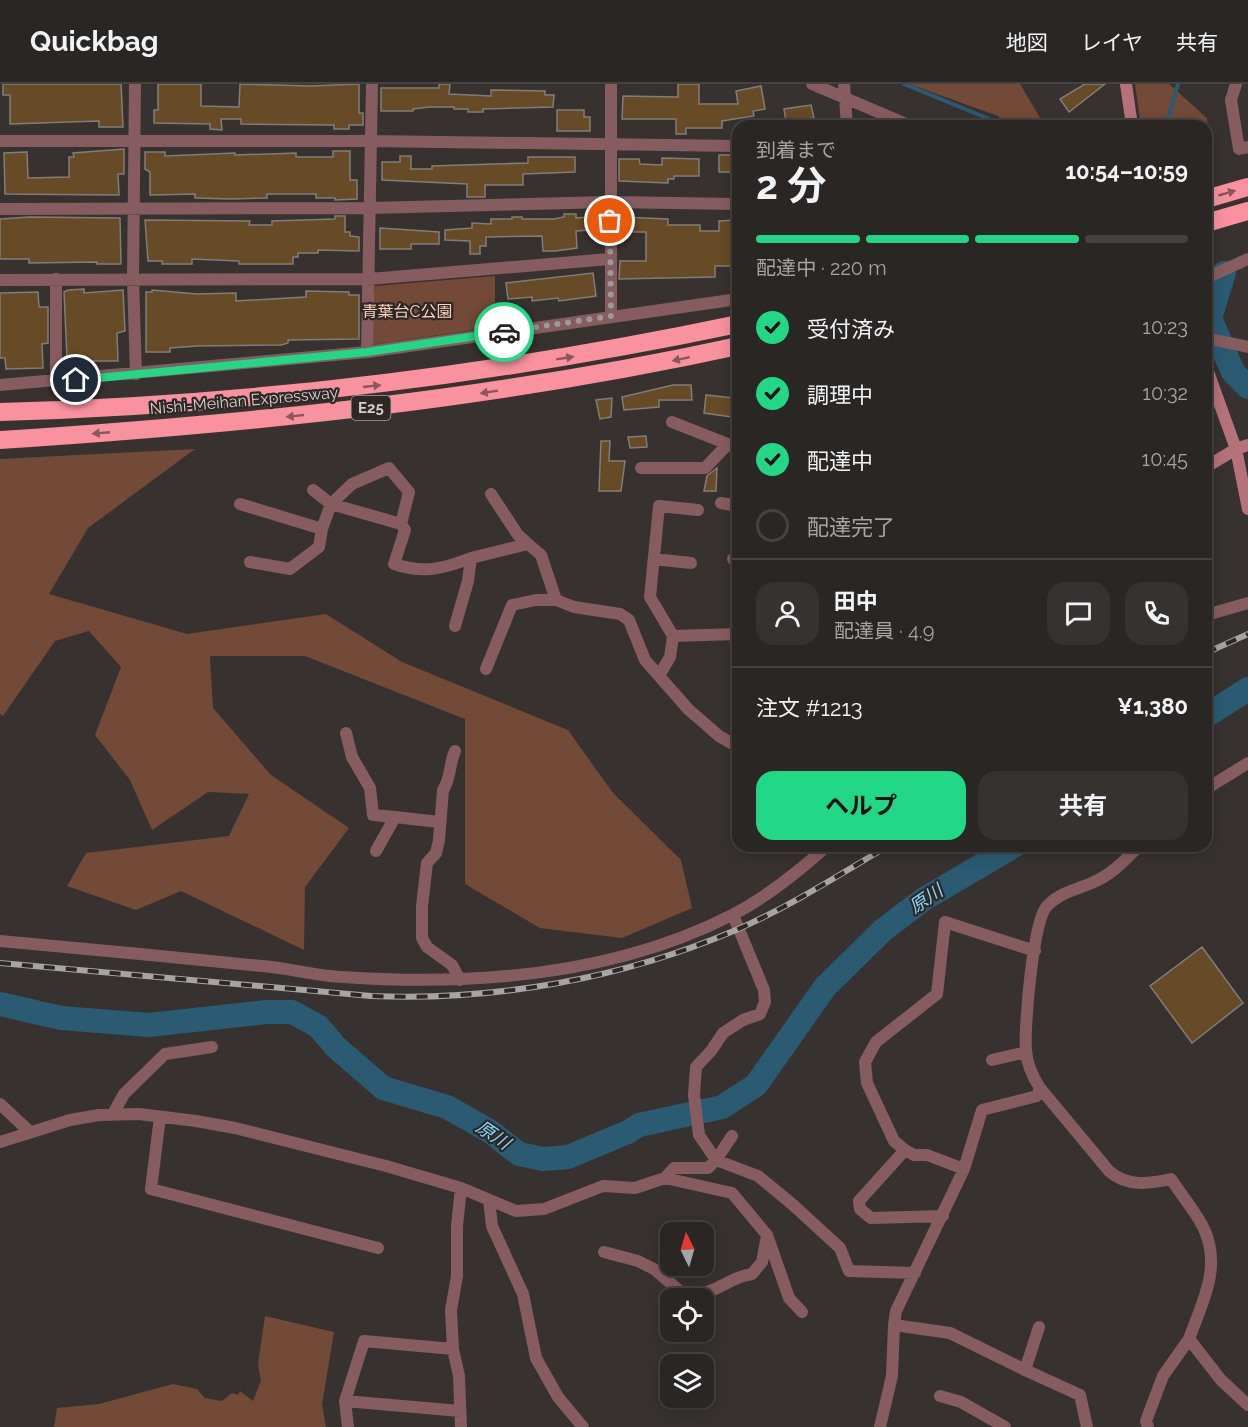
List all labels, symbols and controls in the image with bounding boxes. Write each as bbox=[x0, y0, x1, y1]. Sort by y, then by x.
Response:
text: Quickbag bbox=[30, 25, 159, 58]
text: 地図 bbox=[1006, 30, 1048, 55]
text: レイヤ bbox=[1081, 30, 1143, 55]
text: 共有 bbox=[1176, 30, 1218, 55]
text: 到着まで bbox=[756, 138, 836, 162]
text: 10:54–10:59 bbox=[1065, 158, 1188, 184]
text: 2 分 bbox=[756, 162, 826, 208]
one-way arrow bbox=[1218, 188, 1236, 197]
pin bbox=[584, 195, 635, 246]
icon: bag bbox=[593, 204, 626, 237]
text: 配達中 · 220 m bbox=[756, 256, 887, 280]
park label: 青葉台C公園 bbox=[362, 302, 452, 321]
courier bbox=[474, 302, 534, 362]
icon: check bbox=[756, 311, 789, 344]
text: 10:23 bbox=[1142, 315, 1188, 339]
icon: car bbox=[488, 316, 521, 349]
text: 受付済み bbox=[807, 316, 895, 342]
one-way arrow bbox=[556, 353, 575, 362]
pin bbox=[50, 354, 101, 405]
one-way arrow bbox=[672, 354, 690, 364]
icon: home bbox=[59, 363, 92, 396]
icon: check bbox=[756, 377, 789, 410]
one-way arrow bbox=[363, 381, 382, 390]
text: 10:32 bbox=[1142, 381, 1188, 405]
text: 調理中 bbox=[807, 382, 873, 408]
street label: Nishi-Meihan Expressway bbox=[149, 383, 339, 418]
one-way arrow bbox=[479, 388, 498, 397]
road number: E25 bbox=[352, 396, 391, 420]
one-way arrow bbox=[286, 411, 305, 421]
one-way arrow bbox=[91, 428, 110, 438]
icon: check bbox=[756, 443, 789, 476]
text: 10:45 bbox=[1142, 447, 1188, 471]
text: 配達中 bbox=[807, 448, 873, 474]
text: 配達完了 bbox=[807, 514, 895, 540]
button: person bbox=[756, 582, 819, 645]
button: chat bbox=[1047, 582, 1110, 645]
button: phone bbox=[1125, 582, 1188, 645]
text: 田中 bbox=[834, 588, 878, 614]
text: 配達員 · 4.9 bbox=[834, 619, 934, 643]
text: ¥1,380 bbox=[1117, 693, 1188, 719]
text: 注文 #1213 bbox=[756, 695, 863, 721]
button: ヘルプ bbox=[756, 771, 966, 840]
button: 共有 bbox=[978, 771, 1188, 840]
water label: 原川 bbox=[905, 879, 948, 917]
water label: 原川 bbox=[472, 1116, 516, 1154]
north arrow bbox=[660, 1222, 714, 1276]
map controls bbox=[660, 1222, 714, 1408]
button: locate bbox=[660, 1288, 714, 1342]
button: layers bbox=[660, 1354, 714, 1408]

